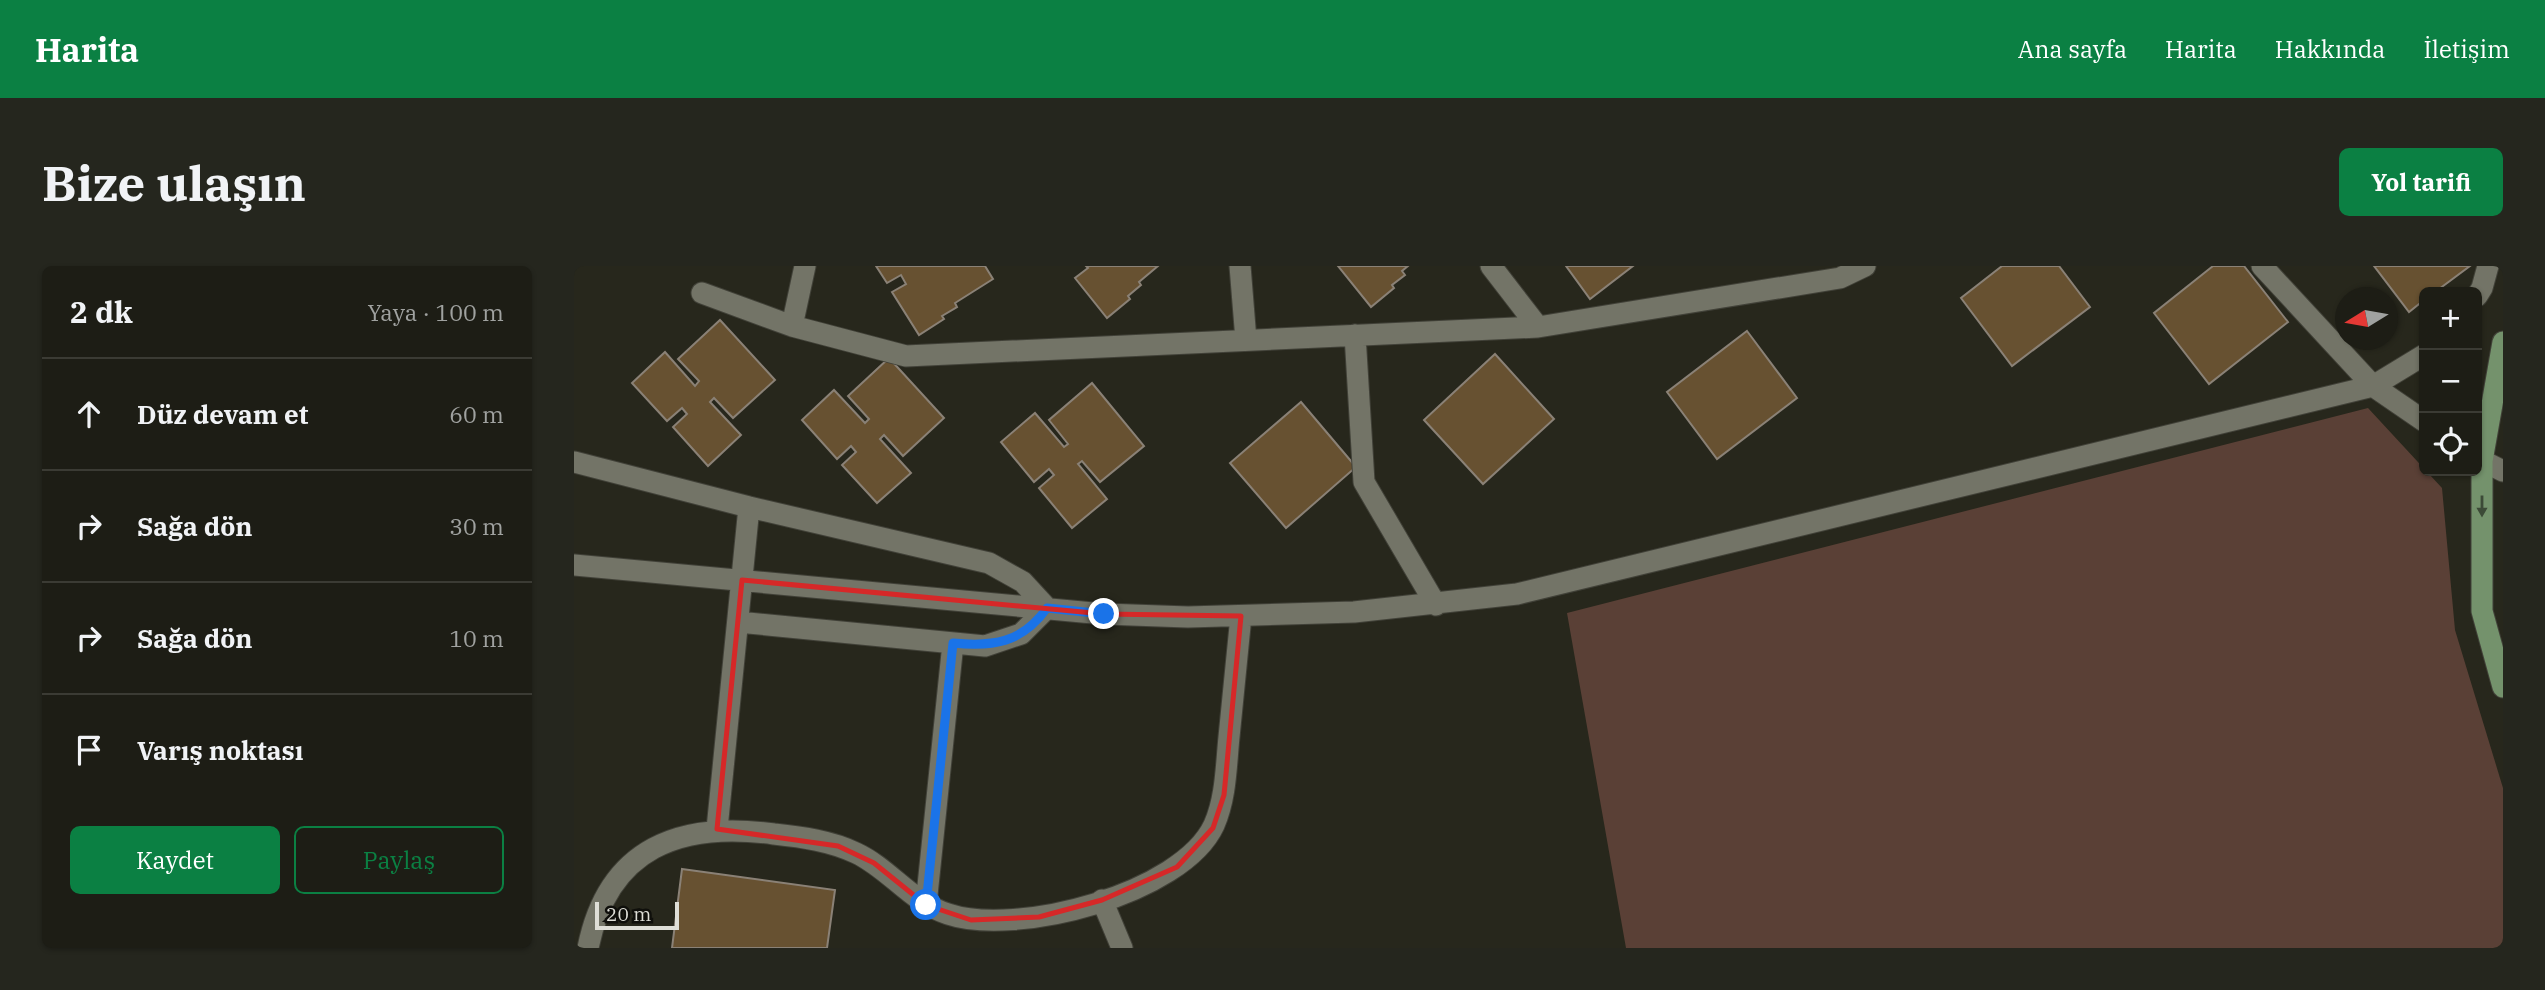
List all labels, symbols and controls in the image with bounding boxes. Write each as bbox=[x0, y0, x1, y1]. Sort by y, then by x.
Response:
text: Harita bbox=[35, 28, 139, 71]
text: Ana sayfa bbox=[2018, 33, 2127, 65]
text: Harita bbox=[2165, 33, 2237, 65]
text: Hakkında bbox=[2275, 33, 2385, 65]
text: İletişim bbox=[2423, 33, 2510, 65]
button: Yol tarifi bbox=[2339, 148, 2503, 216]
text: Bize ulaşın bbox=[42, 151, 306, 214]
north arrow bbox=[2335, 287, 2398, 350]
map controls bbox=[2419, 287, 2482, 476]
button: + bbox=[2419, 287, 2482, 350]
text: 2 dk bbox=[70, 292, 133, 331]
text: Yaya · 100 m bbox=[367, 297, 504, 327]
button: − bbox=[2419, 350, 2482, 413]
icon: ahead bbox=[70, 395, 108, 433]
text: Düz devam et bbox=[137, 397, 308, 431]
text: 60 m bbox=[449, 399, 504, 429]
button: locate bbox=[2419, 413, 2482, 476]
one-way arrow bbox=[2476, 496, 2488, 518]
icon: right bbox=[70, 507, 108, 545]
text: Sağa dön bbox=[137, 509, 253, 543]
text: 30 m bbox=[449, 511, 504, 541]
route end bbox=[1088, 598, 1119, 629]
icon: right bbox=[70, 619, 108, 657]
text: Sağa dön bbox=[137, 621, 253, 655]
text: 10 m bbox=[449, 623, 504, 653]
icon: arrive bbox=[70, 731, 108, 769]
text: Varış noktası bbox=[137, 733, 303, 767]
button: Kaydet bbox=[70, 826, 280, 894]
button: Paylaş bbox=[294, 826, 504, 894]
route start bbox=[910, 889, 941, 920]
scale bar bbox=[595, 899, 679, 931]
text: 20 m bbox=[606, 902, 651, 926]

